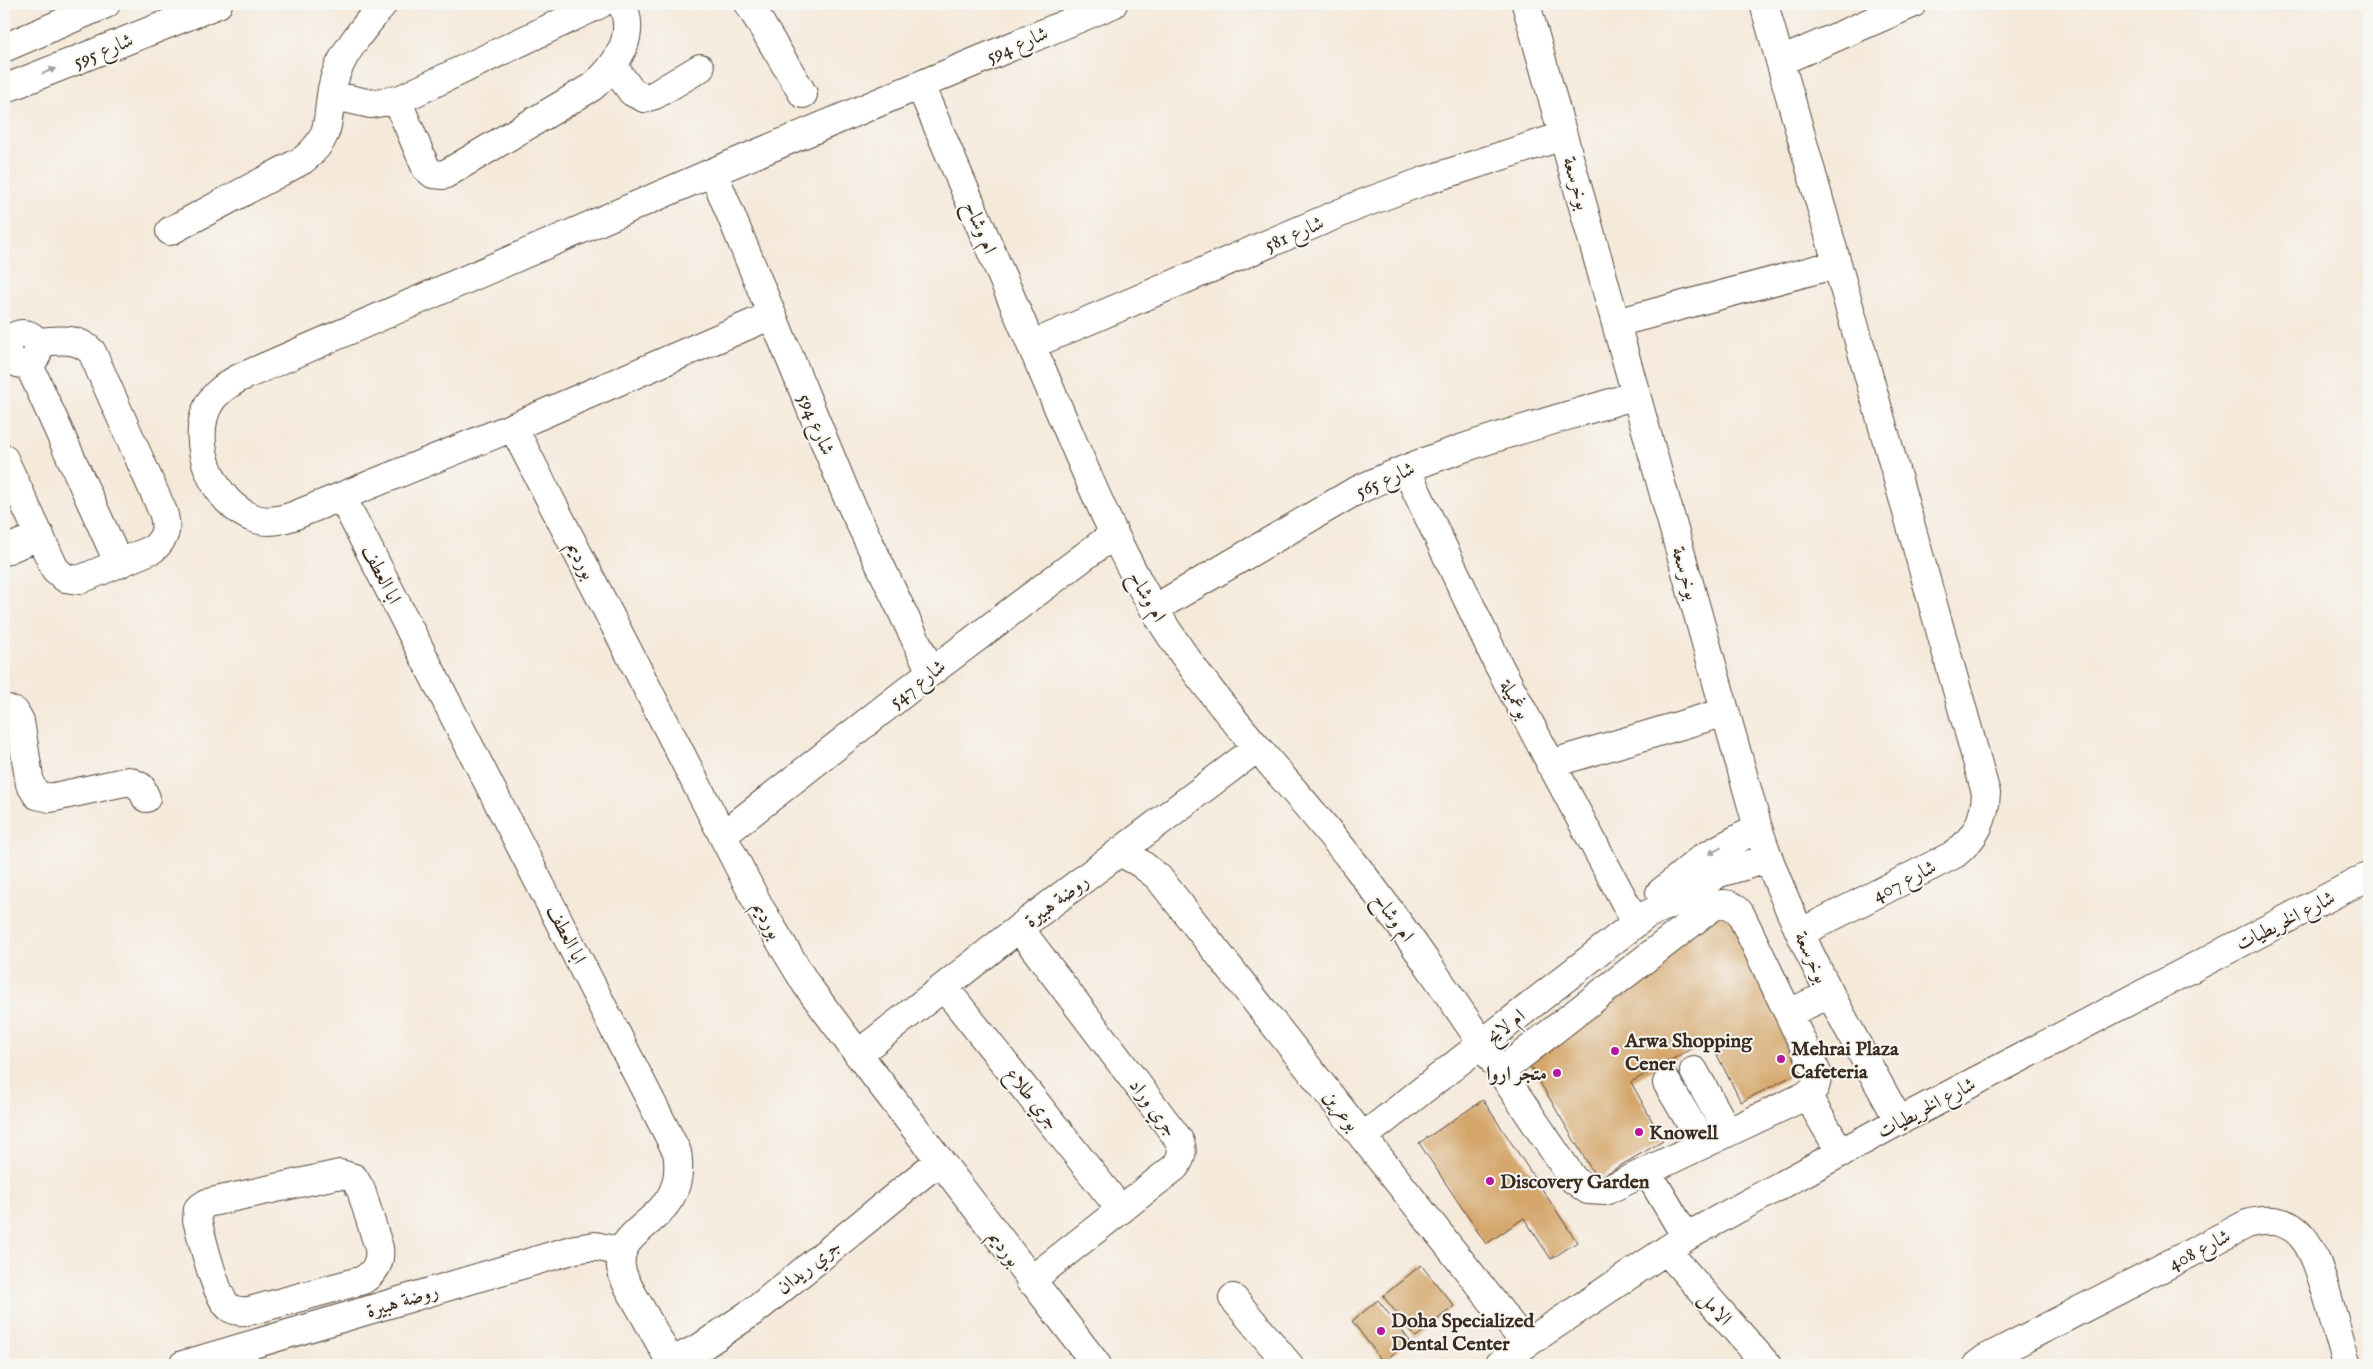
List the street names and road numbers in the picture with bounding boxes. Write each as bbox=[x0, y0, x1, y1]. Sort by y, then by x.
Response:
street label: شارع 594 bbox=[983, 21, 1054, 73]
street label: شارع 595 bbox=[70, 28, 139, 78]
street label: بوخرسعة bbox=[1556, 154, 1595, 213]
street label: ام وشاح bbox=[954, 197, 1002, 259]
street label: شارع 581 bbox=[1261, 211, 1329, 262]
street label: شارع 594 bbox=[788, 390, 840, 461]
street label: شارع 565 bbox=[1352, 456, 1421, 508]
street label: بورديم bbox=[557, 537, 601, 586]
street label: ابا العطف bbox=[355, 541, 406, 609]
street label: بوخرسعة bbox=[1665, 544, 1704, 603]
street label: ام وشاح bbox=[1119, 567, 1171, 629]
street label: شارع 547 bbox=[885, 654, 954, 717]
street label: بوغميلة bbox=[1493, 675, 1535, 724]
street label: شارع 407 bbox=[1869, 855, 1943, 911]
street label: روضة هبيرة bbox=[1020, 869, 1094, 933]
street label: شارع الخريطيات bbox=[2232, 886, 2341, 961]
street label: ام وشاح bbox=[1363, 888, 1419, 950]
street label: بورديم bbox=[743, 897, 787, 946]
street label: ابا العطف bbox=[540, 901, 591, 969]
street label: بوخرسعة bbox=[1788, 928, 1833, 988]
street label: ام لايح bbox=[1481, 1004, 1533, 1054]
street label: جري طلاع bbox=[996, 1063, 1065, 1138]
street label: شارع الخريطيات bbox=[1873, 1072, 1982, 1148]
street label: جري وراد bbox=[1121, 1074, 1183, 1143]
street label: بوعرين bbox=[1317, 1085, 1365, 1137]
street label: شارع 408 bbox=[2164, 1224, 2237, 1280]
street label: بورديم bbox=[979, 1226, 1026, 1275]
street label: جري ريدان bbox=[772, 1234, 847, 1302]
street label: روضة هبيرة bbox=[363, 1279, 442, 1324]
street label: الامل bbox=[1692, 1287, 1737, 1332]

